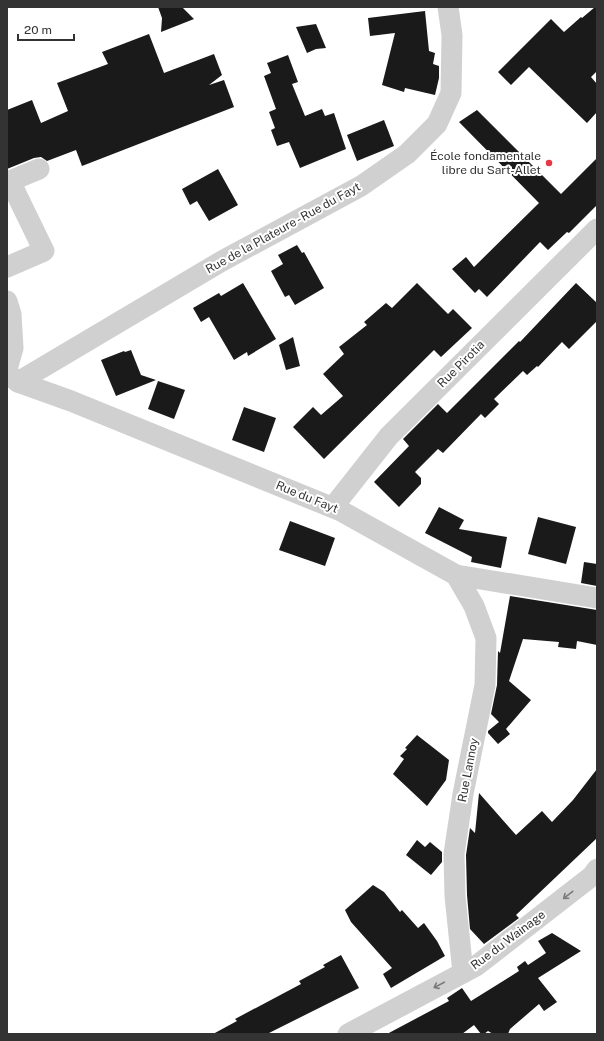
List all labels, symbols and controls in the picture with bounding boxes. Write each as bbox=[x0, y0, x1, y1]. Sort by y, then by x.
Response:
scale bar bbox=[18, 16, 74, 42]
text: 20 m bbox=[24, 23, 52, 37]
place label: École fondamentale libre du Sart-Allet bbox=[430, 149, 541, 177]
marker: École fondamentale libre du Sart-Allet bbox=[544, 158, 554, 168]
street label: Rue de la Plateure - Rue du Fayt bbox=[203, 179, 363, 276]
street label: Rue Pirotia bbox=[435, 338, 487, 390]
street label: Rue du Fayt bbox=[274, 478, 341, 516]
street label: Rue Lannoy bbox=[455, 736, 481, 803]
one-way arrow bbox=[563, 890, 574, 899]
street label: Rue du Wainage bbox=[468, 907, 548, 973]
one-way arrow bbox=[434, 982, 446, 990]

